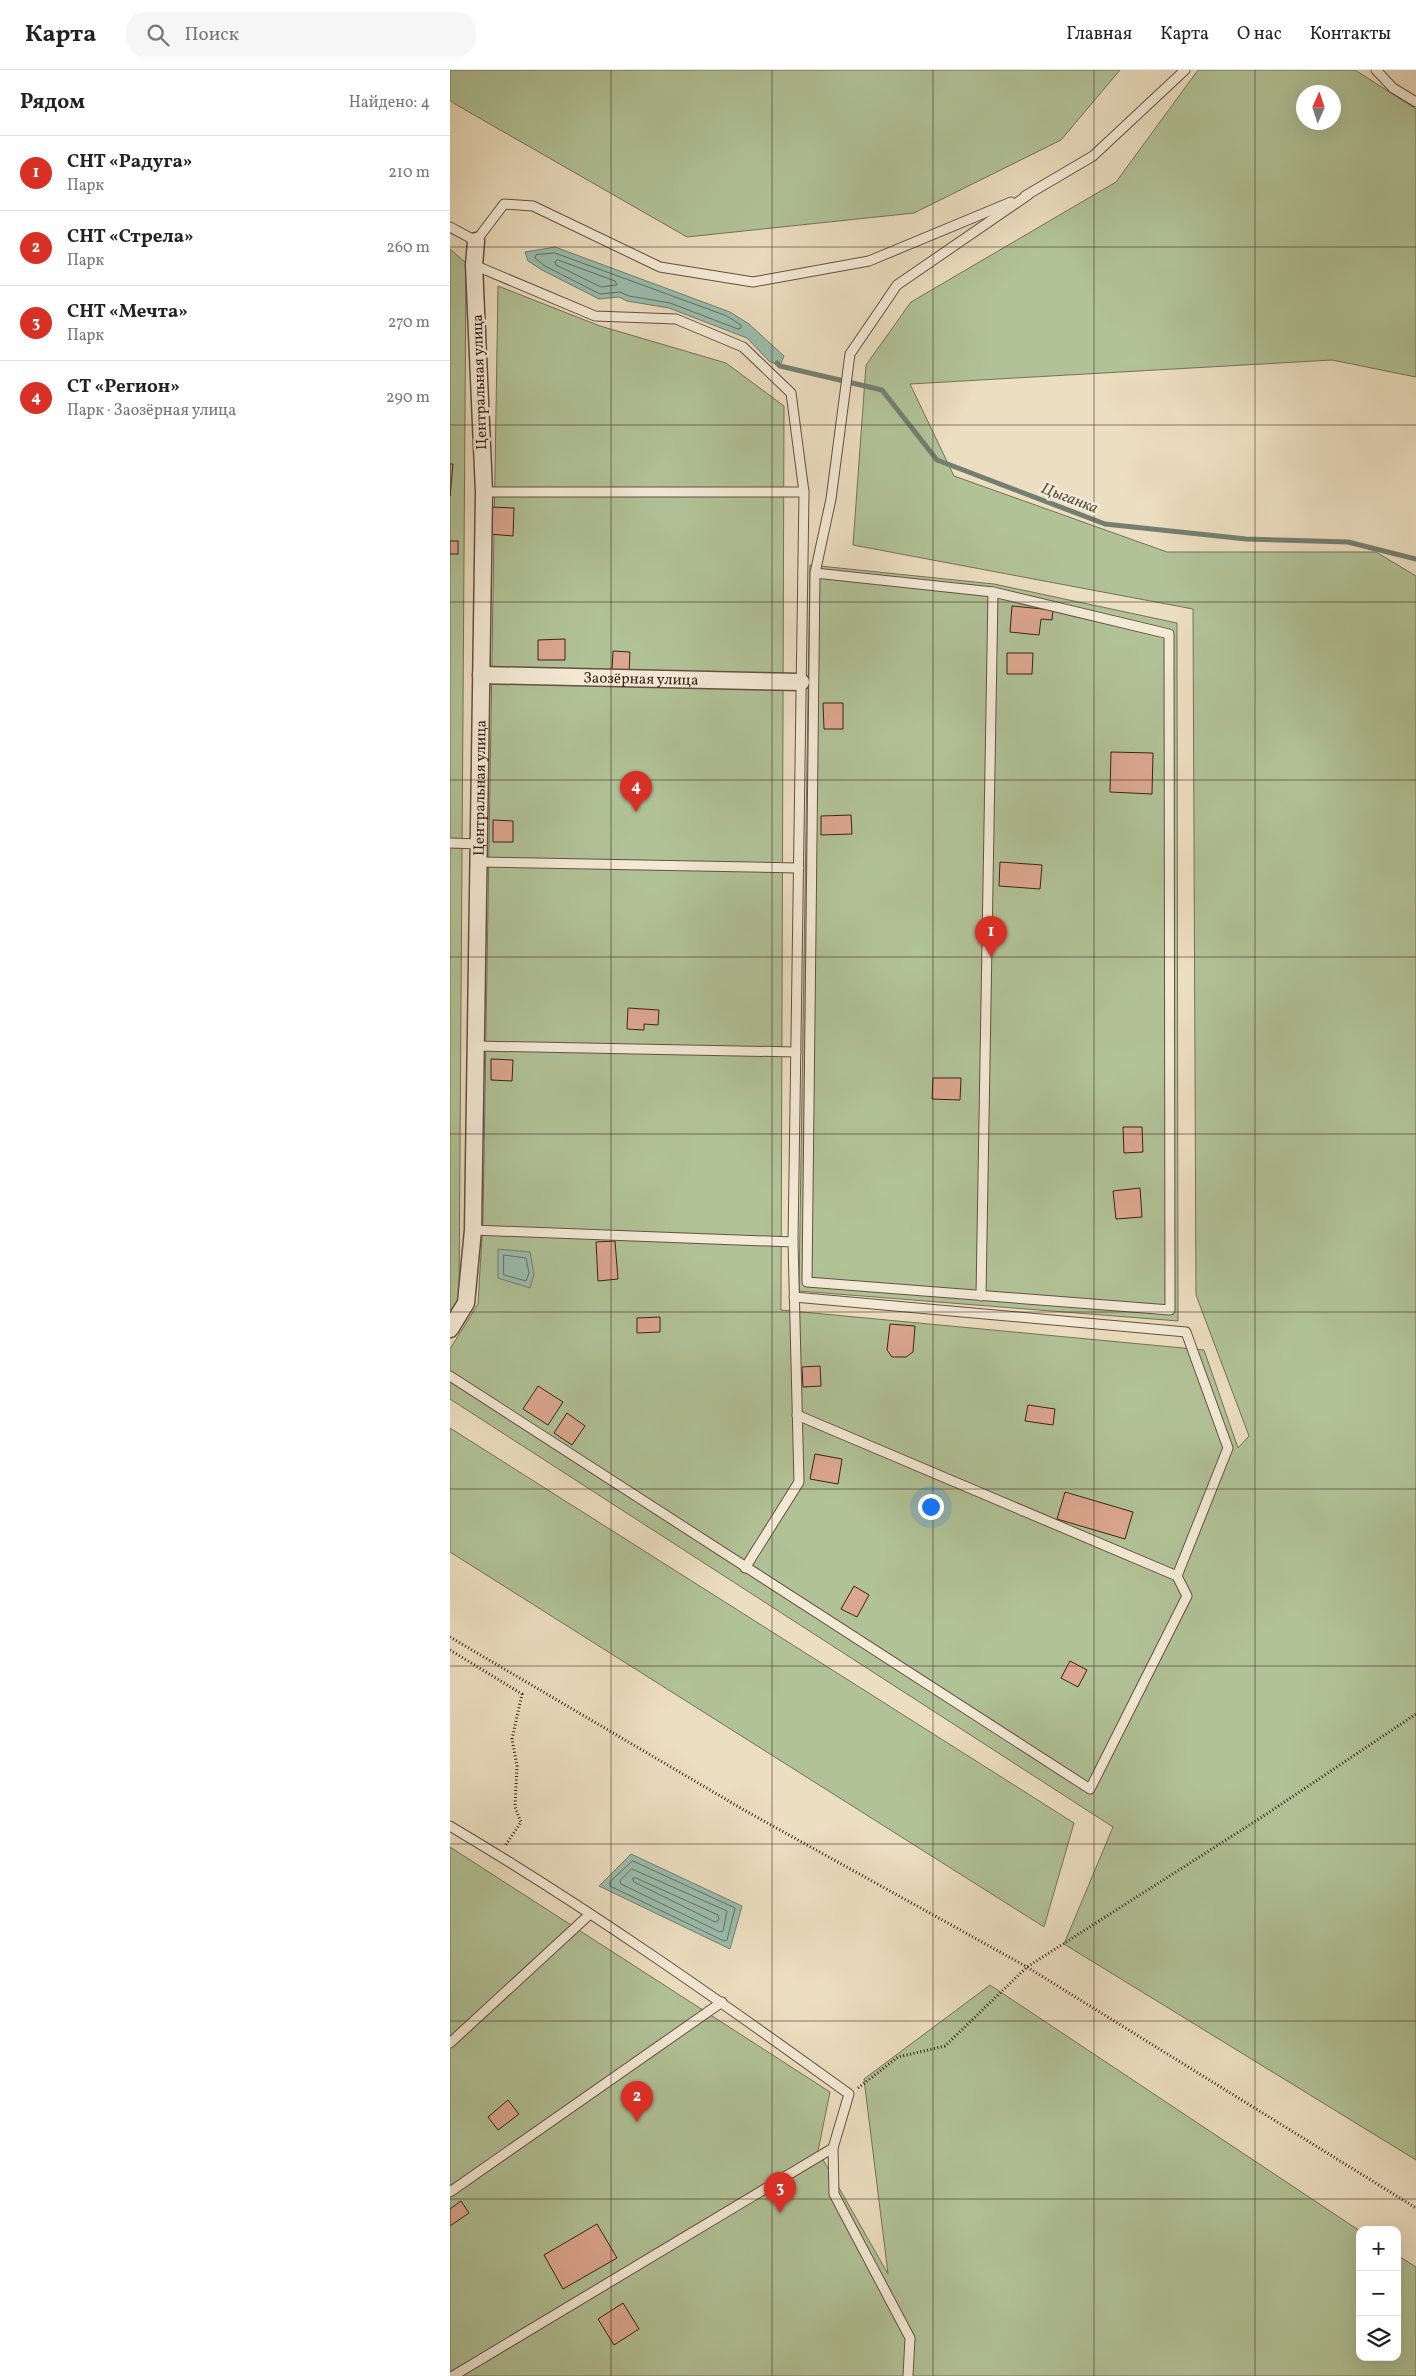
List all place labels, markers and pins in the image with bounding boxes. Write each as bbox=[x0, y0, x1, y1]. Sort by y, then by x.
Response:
pin: 4 bbox=[620, 771, 652, 812]
pin: 1 bbox=[975, 916, 1007, 957]
pin: 2 bbox=[621, 2081, 653, 2122]
pin: 3 bbox=[764, 2172, 796, 2213]

